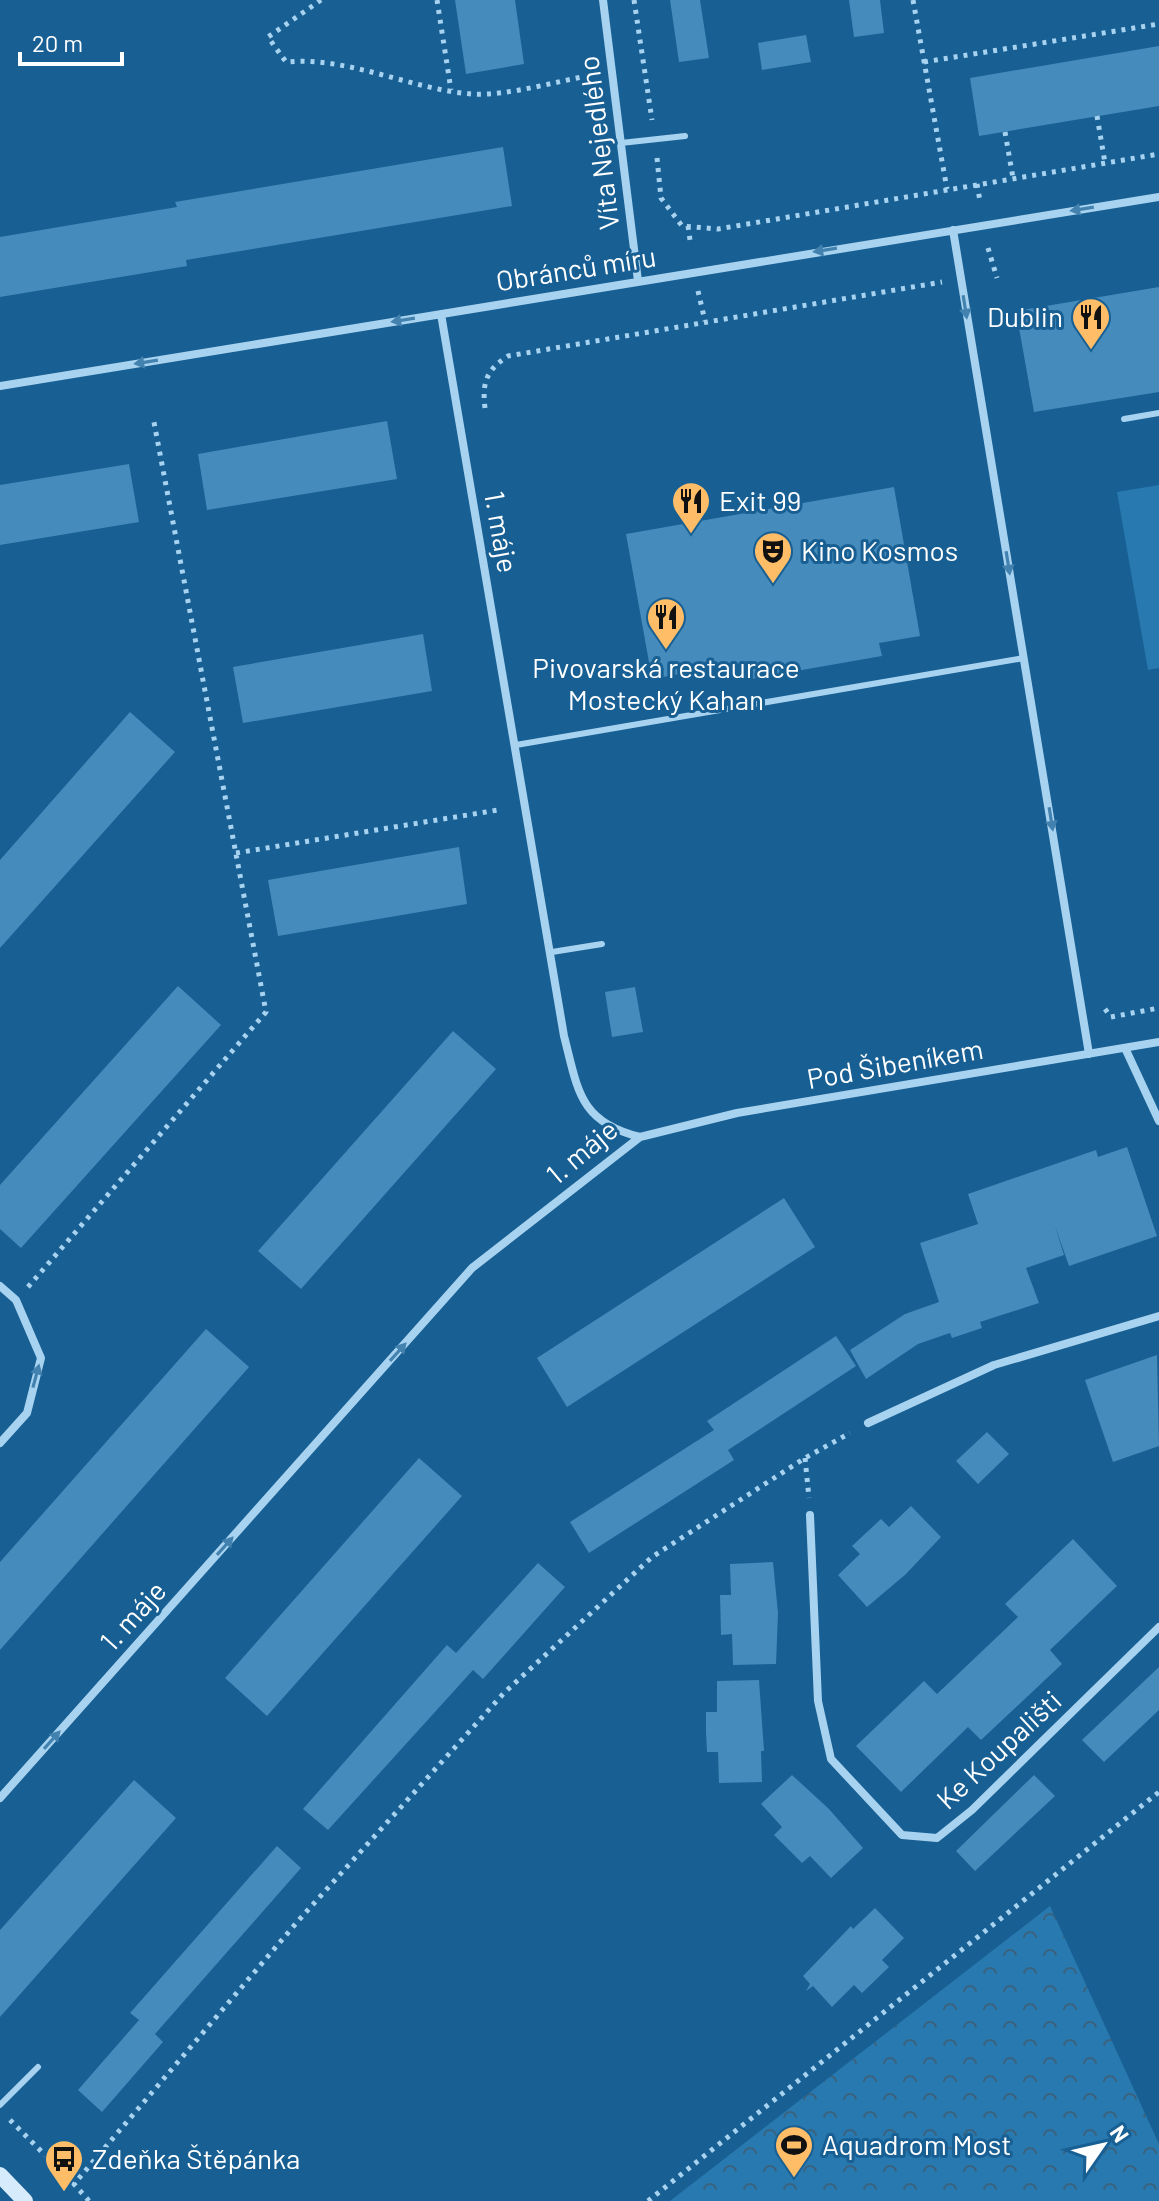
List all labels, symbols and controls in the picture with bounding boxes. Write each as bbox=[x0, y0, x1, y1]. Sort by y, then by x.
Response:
scale bar bbox=[20, 16, 122, 66]
text: 20 m bbox=[32, 28, 83, 57]
street label: Víta Nejedlého bbox=[570, 54, 626, 232]
one-way arrow bbox=[1069, 203, 1094, 216]
street label: Obránců míru bbox=[493, 239, 658, 297]
one-way arrow bbox=[812, 245, 837, 257]
one-way arrow bbox=[960, 294, 972, 319]
restaurant icon: Dublin bbox=[1070, 296, 1112, 351]
place label: Dublin bbox=[987, 299, 1063, 333]
one-way arrow bbox=[390, 315, 415, 327]
one-way arrow bbox=[134, 356, 159, 369]
restaurant icon: Exit 99 bbox=[670, 480, 712, 535]
place label: Exit 99 bbox=[719, 483, 801, 517]
street label: 1. máje bbox=[478, 488, 526, 575]
theatre icon: Kino Kosmos bbox=[752, 530, 794, 585]
place label: Kino Kosmos bbox=[801, 533, 958, 567]
one-way arrow bbox=[1002, 551, 1015, 576]
restaurant icon: Pivovarská restaurace Mostecký Kahan bbox=[645, 596, 687, 651]
place label: Pivovarská restaurace Mostecký Kahan bbox=[532, 650, 800, 716]
one-way arrow bbox=[1045, 807, 1058, 832]
street label: Pod Šibeníkem bbox=[804, 1031, 986, 1095]
street label: 1. máje bbox=[539, 1112, 624, 1191]
one-way arrow bbox=[388, 1342, 406, 1361]
one-way arrow bbox=[31, 1364, 43, 1389]
one-way arrow bbox=[216, 1536, 233, 1556]
street label: 1. máje bbox=[92, 1573, 172, 1657]
street label: Ke Koupališti bbox=[929, 1683, 1068, 1816]
one-way arrow bbox=[43, 1730, 61, 1750]
north arrow bbox=[1063, 2105, 1143, 2185]
text: N bbox=[1106, 2120, 1135, 2147]
sports icon: Aquadrom Most bbox=[773, 2124, 815, 2179]
place label: Aquadrom Most bbox=[822, 2127, 1011, 2161]
bus stop icon: Zdeňka Štěpánka bbox=[43, 2138, 85, 2193]
place label: Zdeňka Štěpánka bbox=[92, 2141, 300, 2175]

